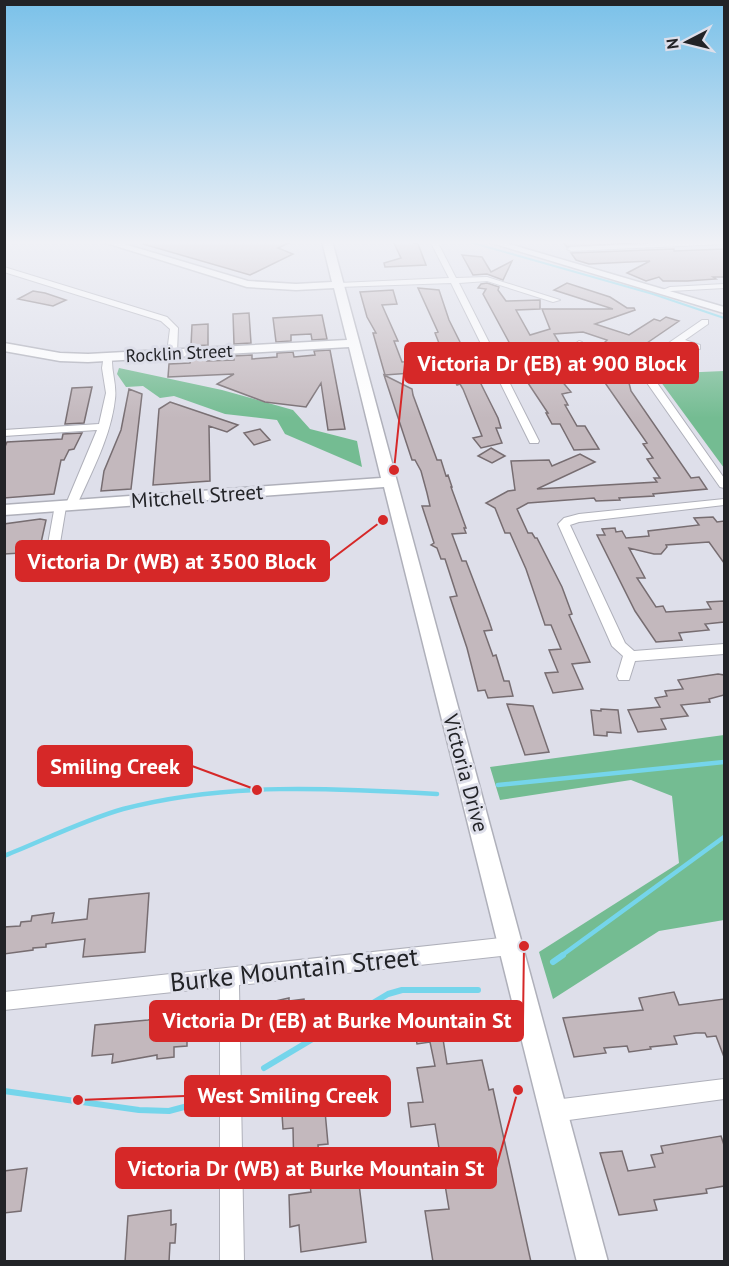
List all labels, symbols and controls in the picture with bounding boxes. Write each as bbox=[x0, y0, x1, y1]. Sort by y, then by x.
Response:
north arrow bbox=[657, 12, 717, 72]
text: N bbox=[662, 37, 683, 50]
street label: Rocklin Street bbox=[125, 339, 233, 367]
callout: Victoria Dr (EB) at 900 Block bbox=[405, 343, 698, 383]
text: Victoria Dr (EB) at 900 Block bbox=[417, 349, 687, 377]
street label: Mitchell Street bbox=[130, 478, 264, 514]
callout: Victoria Dr (WB) at 3500 Block bbox=[16, 541, 329, 581]
text: Victoria Dr (WB) at 3500 Block bbox=[27, 547, 317, 575]
street label: Victoria Drive bbox=[437, 710, 495, 835]
callout: Smiling Creek bbox=[38, 746, 192, 786]
text: Smiling Creek bbox=[50, 752, 180, 780]
street label: Burke Mountain Street bbox=[168, 940, 420, 998]
callout: Victoria Dr (EB) at Burke Mountain St bbox=[150, 1001, 523, 1041]
text: Victoria Dr (EB) at Burke Mountain St bbox=[162, 1006, 512, 1034]
callout: West Smiling Creek bbox=[185, 1076, 390, 1116]
text: West Smiling Creek bbox=[197, 1081, 379, 1109]
callout: Victoria Dr (WB) at Burke Mountain St bbox=[116, 1148, 496, 1188]
text: Victoria Dr (WB) at Burke Mountain St bbox=[127, 1154, 484, 1182]

